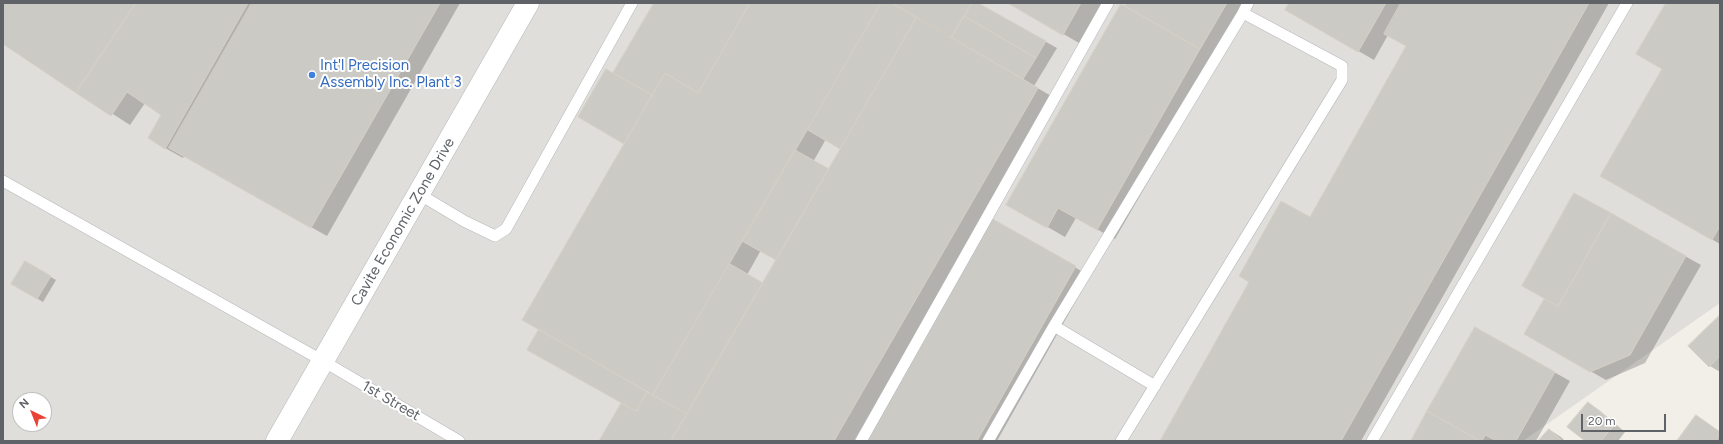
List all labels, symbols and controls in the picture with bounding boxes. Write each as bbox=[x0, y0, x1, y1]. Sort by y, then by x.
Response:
place label: Int'l Precision Assembly Inc. Plant 3 bbox=[320, 57, 462, 92]
marker: Int'l Precision Assembly Inc. Plant 3 bbox=[307, 70, 317, 80]
street label: Cavite Economic Zone Drive bbox=[347, 135, 459, 309]
street label: 1st Street bbox=[359, 377, 423, 425]
north arrow bbox=[12, 392, 52, 432]
text: N bbox=[17, 396, 32, 411]
scale bar bbox=[1583, 406, 1668, 432]
text: 20 m bbox=[1588, 414, 1616, 428]

